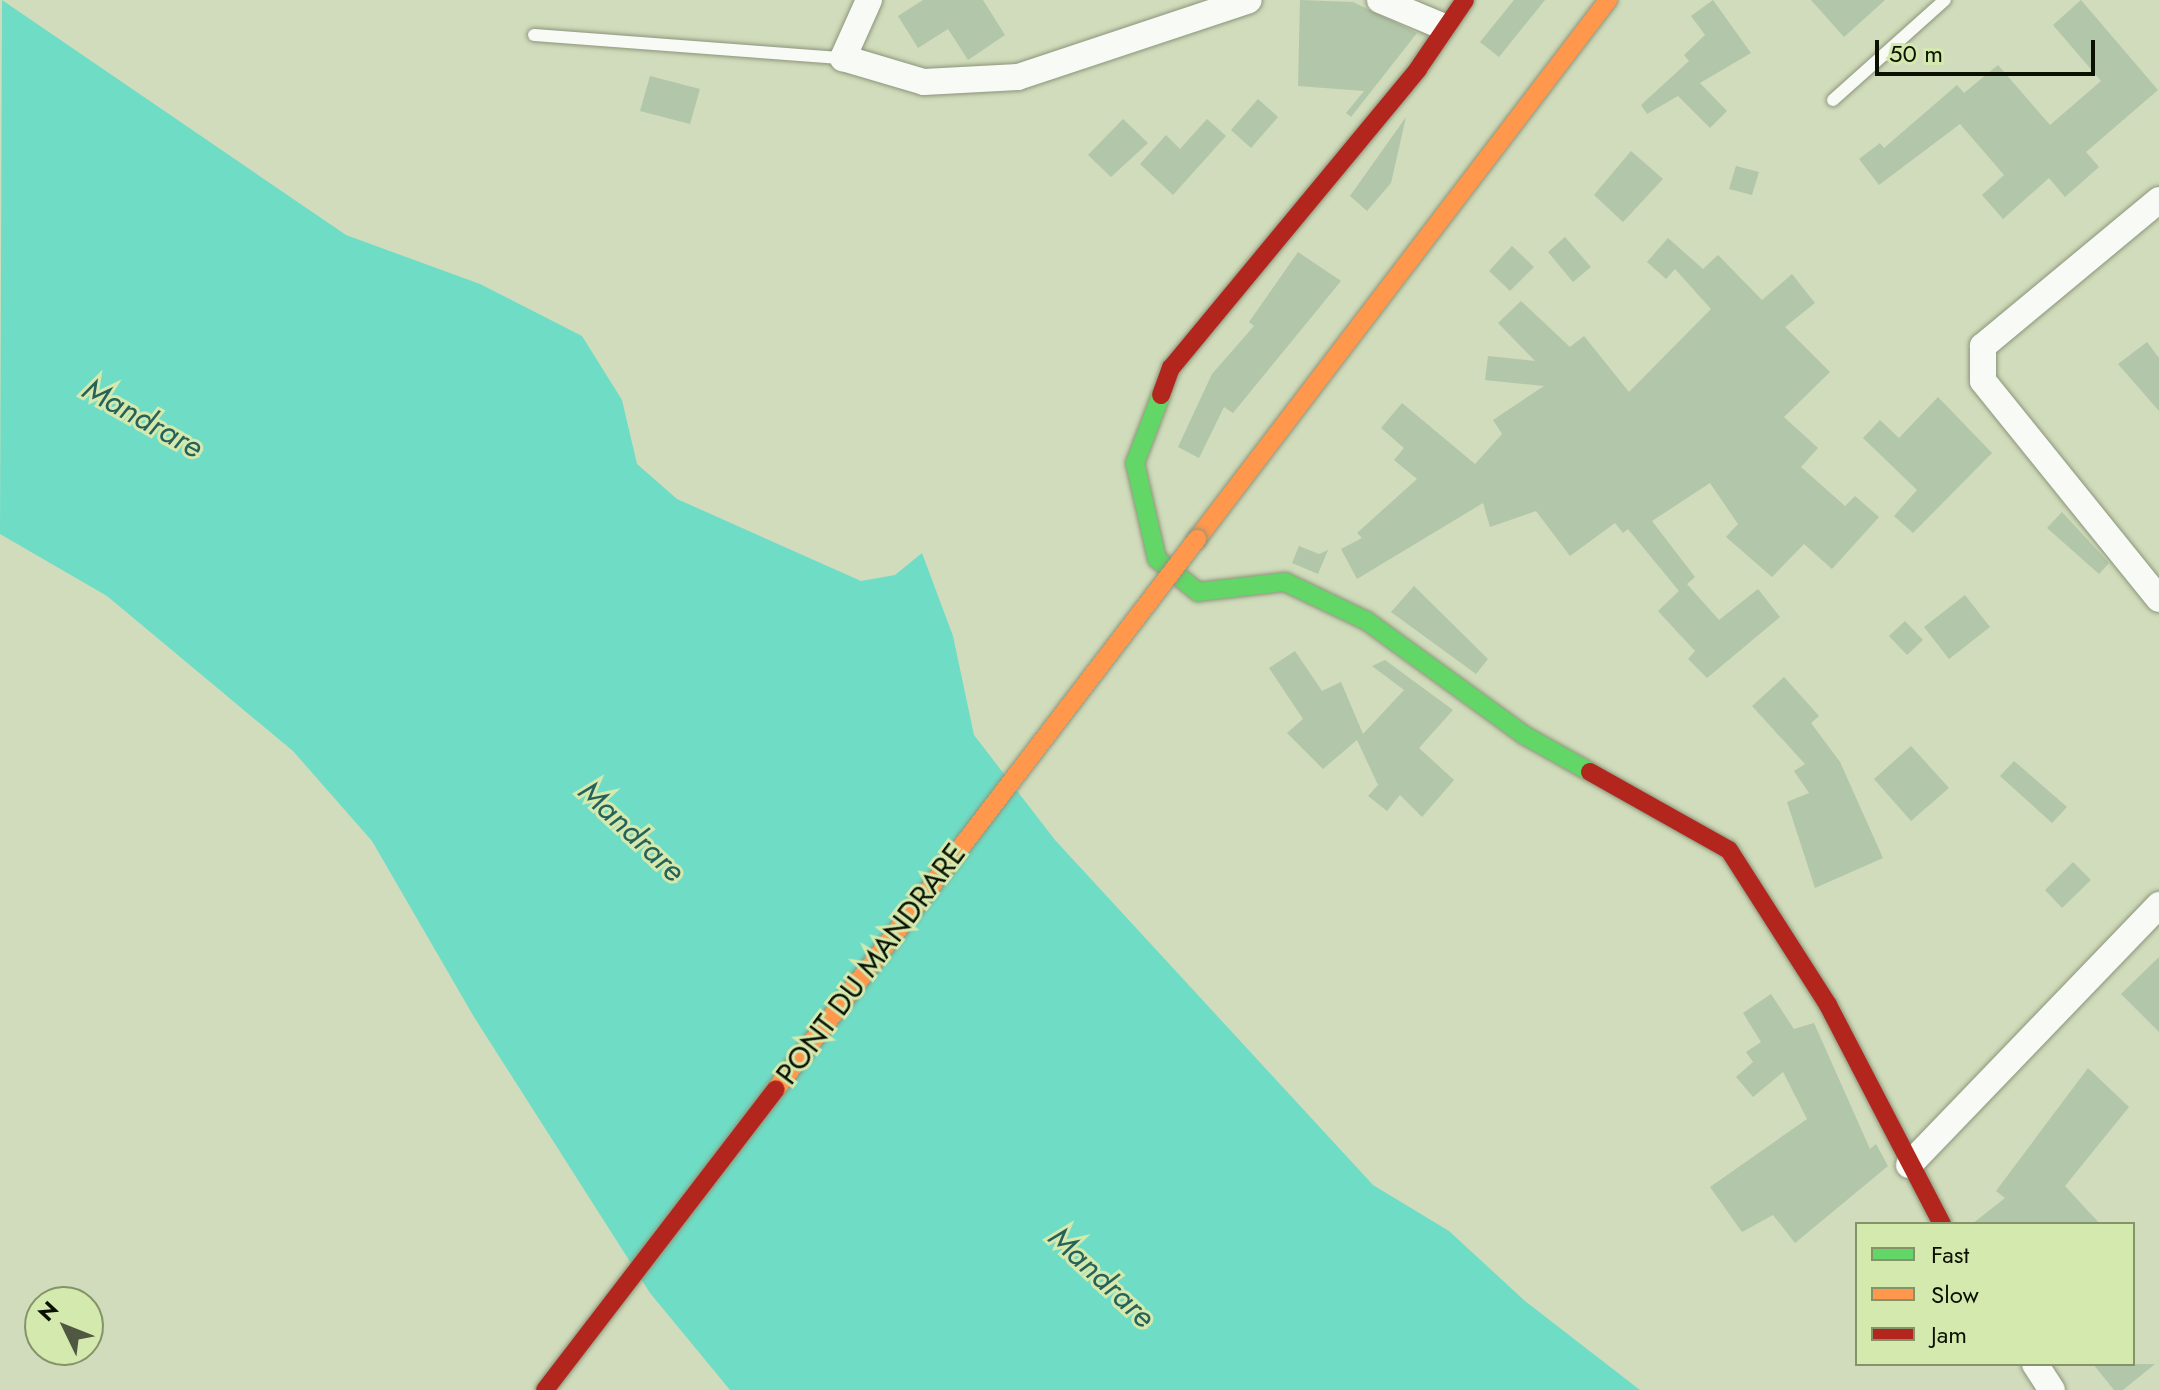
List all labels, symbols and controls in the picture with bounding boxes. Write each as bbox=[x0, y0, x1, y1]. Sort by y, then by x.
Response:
scale bar bbox=[1879, 24, 2099, 74]
text: 50 m bbox=[1889, 36, 1943, 71]
water label: Mandrare bbox=[76, 369, 210, 467]
water label: Mandrare bbox=[571, 772, 693, 890]
street label: PONT DU MANDRARE bbox=[769, 836, 973, 1092]
water label: Mandrare bbox=[1041, 1218, 1163, 1336]
legend bbox=[1855, 1222, 2135, 1366]
text: Fast bbox=[1931, 1237, 1969, 1272]
text: Slow bbox=[1931, 1277, 1979, 1312]
north arrow bbox=[24, 1286, 104, 1366]
text: N bbox=[30, 1294, 66, 1328]
text: Jam bbox=[1931, 1317, 1967, 1352]

